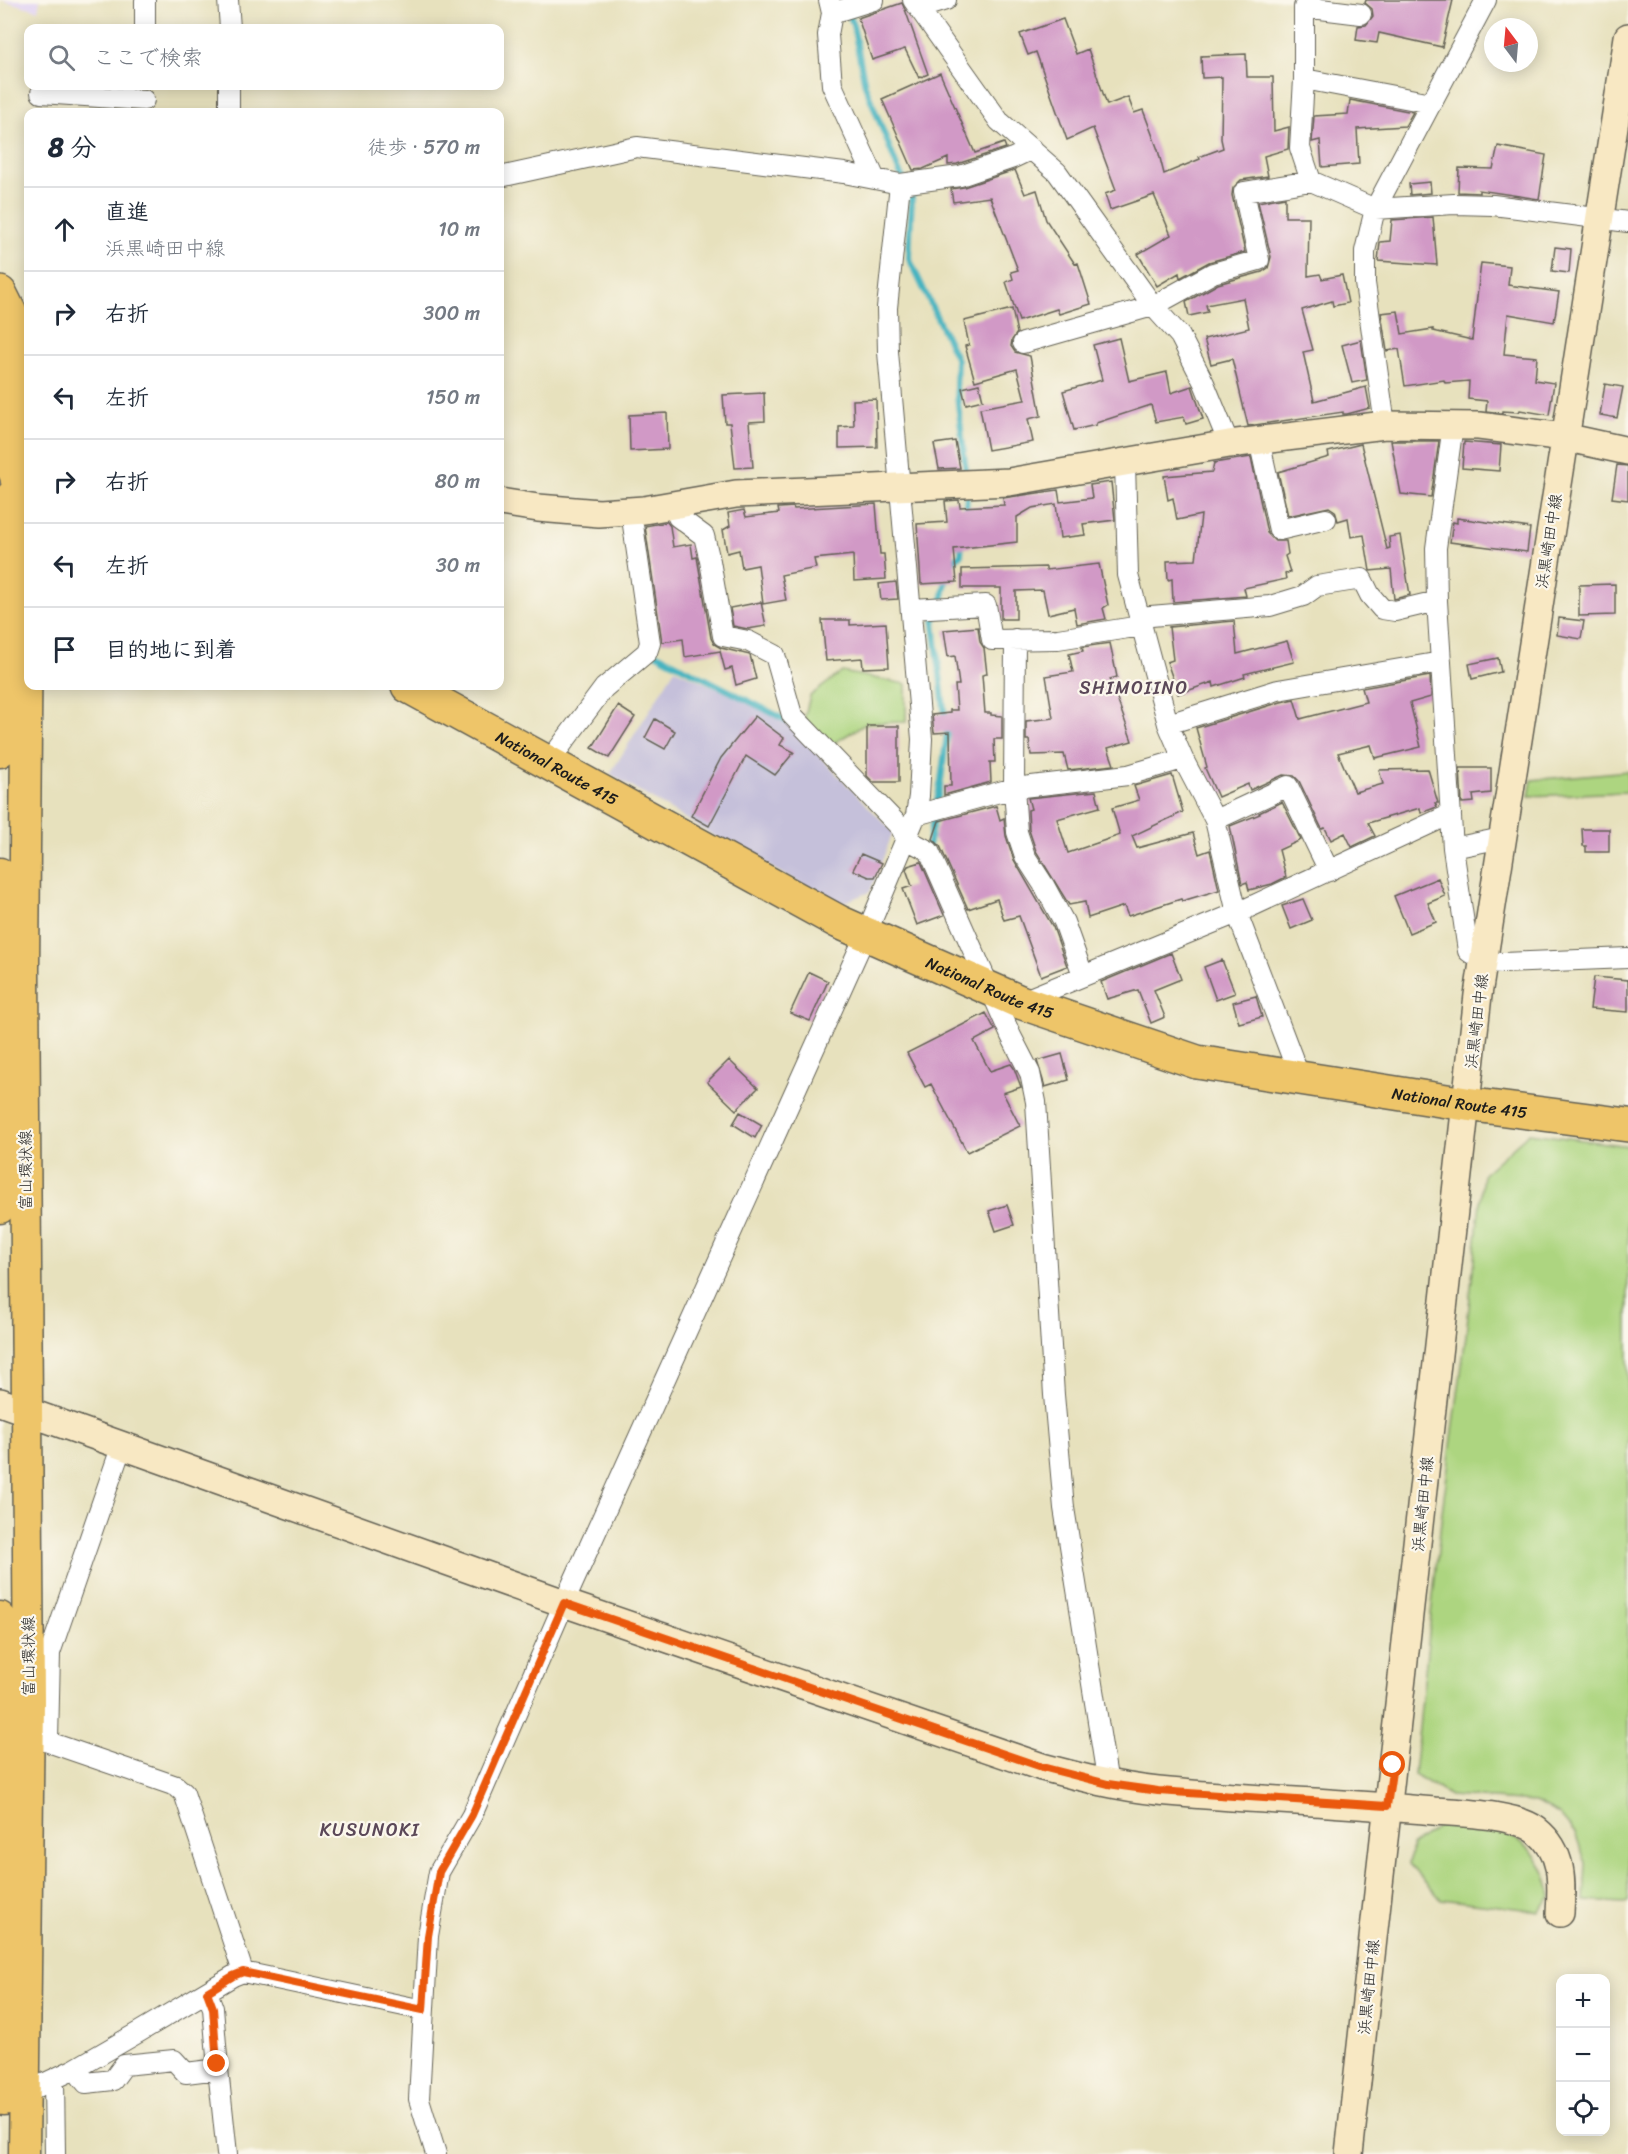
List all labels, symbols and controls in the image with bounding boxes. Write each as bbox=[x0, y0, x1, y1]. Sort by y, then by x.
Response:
north arrow bbox=[1484, 18, 1538, 72]
search box bbox=[24, 24, 504, 90]
text: ここで検索 bbox=[93, 38, 203, 77]
icon: search bbox=[45, 41, 78, 74]
text: 8 分 bbox=[48, 124, 96, 170]
text: 徒歩 · 570 m bbox=[367, 130, 480, 165]
text: 直進 bbox=[105, 192, 149, 231]
text: 10 m bbox=[438, 212, 480, 247]
icon: ahead bbox=[48, 213, 81, 246]
text: 浜黒崎田中線 bbox=[105, 231, 225, 266]
text: 右折 bbox=[105, 294, 149, 333]
text: 300 m bbox=[423, 296, 480, 331]
icon: right bbox=[48, 297, 81, 330]
text: 左折 bbox=[105, 378, 149, 417]
text: 150 m bbox=[426, 380, 480, 415]
icon: left bbox=[48, 381, 81, 414]
text: 右折 bbox=[105, 462, 149, 501]
text: 80 m bbox=[435, 464, 480, 499]
icon: right bbox=[48, 465, 81, 498]
street label: 浜黒崎田中線 bbox=[1527, 491, 1570, 591]
text: 左折 bbox=[105, 546, 149, 585]
text: 30 m bbox=[436, 548, 480, 583]
icon: left bbox=[48, 549, 81, 582]
text: 目的地に到着 bbox=[105, 630, 237, 669]
icon: arrive bbox=[48, 633, 81, 666]
district label: SHIMOIINO bbox=[1079, 672, 1189, 704]
street label: National Route 415 bbox=[490, 723, 624, 814]
street label: National Route 415 bbox=[921, 948, 1058, 1027]
street label: 浜黒崎田中線 bbox=[1456, 972, 1497, 1070]
street label: National Route 415 bbox=[1390, 1079, 1529, 1127]
street label: 富山環状線 bbox=[11, 1130, 40, 1210]
street label: 浜黒崎田中線 bbox=[1403, 1455, 1442, 1553]
street label: 富山環状線 bbox=[14, 1616, 43, 1696]
route start bbox=[1379, 1751, 1405, 1777]
district label: KUSUNOKI bbox=[320, 1814, 421, 1846]
street label: 浜黒崎田中線 bbox=[1349, 1938, 1388, 2036]
map controls bbox=[1556, 1974, 1610, 2136]
button: + bbox=[1556, 1974, 1610, 2028]
button: − bbox=[1556, 2028, 1610, 2082]
route end bbox=[203, 2050, 229, 2076]
button: locate bbox=[1556, 2082, 1610, 2136]

